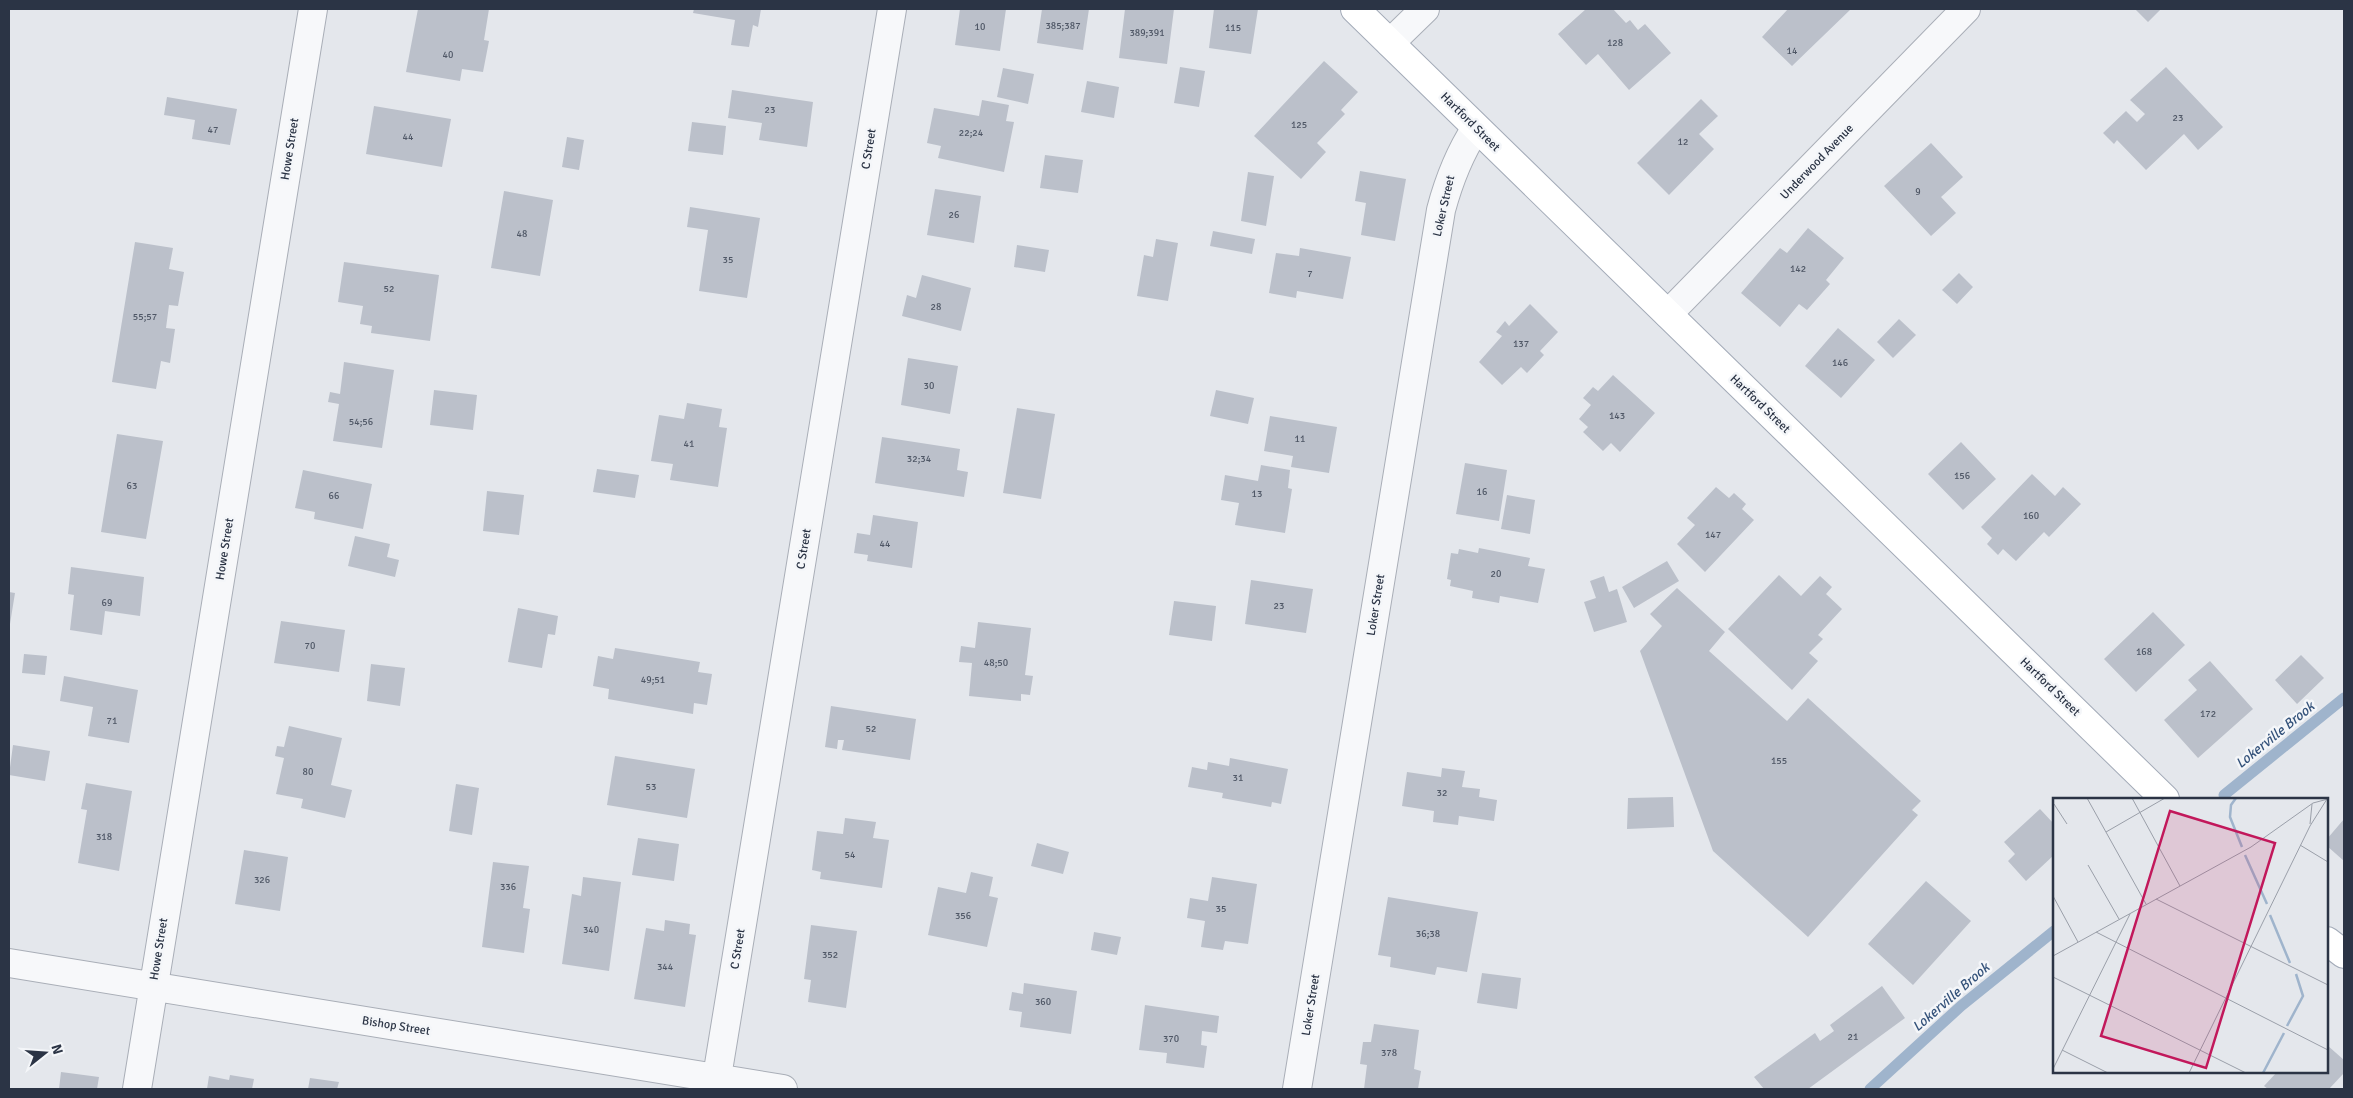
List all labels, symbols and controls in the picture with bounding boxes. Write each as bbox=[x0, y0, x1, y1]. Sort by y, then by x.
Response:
house number: 385;387 bbox=[1045, 20, 1081, 32]
house number: 10 bbox=[975, 21, 985, 33]
house number: 115 bbox=[1225, 22, 1241, 34]
house number: 389;391 bbox=[1129, 27, 1165, 39]
house number: 128 bbox=[1607, 37, 1623, 49]
house number: 14 bbox=[1787, 45, 1798, 57]
house number: 40 bbox=[443, 49, 453, 61]
street label: Hartford Street bbox=[1437, 89, 1503, 155]
house number: 23 bbox=[765, 104, 775, 116]
house number: 23 bbox=[2173, 112, 2183, 124]
street label: Howe Street bbox=[278, 117, 302, 181]
house number: 125 bbox=[1291, 119, 1307, 131]
street label: Underwood Avenue bbox=[1777, 121, 1857, 203]
house number: 47 bbox=[208, 124, 218, 136]
house number: 22;24 bbox=[959, 127, 984, 139]
street label: C Street bbox=[858, 128, 880, 170]
house number: 44 bbox=[403, 131, 414, 143]
house number: 12 bbox=[1678, 136, 1688, 148]
street label: Loker Street bbox=[1430, 174, 1458, 238]
house number: 9 bbox=[1915, 186, 1921, 198]
house number: 26 bbox=[949, 209, 959, 221]
house number: 48 bbox=[517, 228, 527, 240]
house number: 35 bbox=[723, 254, 733, 266]
house number: 142 bbox=[1790, 263, 1806, 275]
house number: 7 bbox=[1307, 268, 1313, 280]
house number: 52 bbox=[384, 283, 394, 295]
house number: 28 bbox=[931, 301, 941, 313]
house number: 55;57 bbox=[133, 311, 157, 323]
house number: 137 bbox=[1513, 338, 1529, 350]
house number: 146 bbox=[1832, 357, 1848, 369]
street label: Hartford Street bbox=[1727, 372, 1793, 436]
house number: 30 bbox=[924, 380, 934, 392]
house number: 143 bbox=[1609, 410, 1625, 422]
house number: 54;56 bbox=[349, 416, 373, 428]
house number: 11 bbox=[1295, 433, 1305, 445]
house number: 41 bbox=[684, 438, 694, 450]
house number: 32;34 bbox=[907, 453, 932, 465]
house number: 156 bbox=[1954, 470, 1970, 482]
house number: 63 bbox=[127, 480, 137, 492]
house number: 16 bbox=[1477, 486, 1487, 498]
house number: 13 bbox=[1252, 488, 1262, 500]
house number: 66 bbox=[329, 490, 339, 502]
house number: 160 bbox=[2023, 510, 2039, 522]
street label: Howe Street bbox=[213, 517, 237, 581]
street label: C Street bbox=[793, 528, 815, 570]
house number: 147 bbox=[1705, 529, 1721, 541]
house number: 44 bbox=[880, 538, 891, 550]
house number: 20 bbox=[1491, 568, 1501, 580]
street label: Loker Street bbox=[1364, 573, 1388, 637]
house number: 69 bbox=[102, 597, 112, 609]
house number: 23 bbox=[1274, 600, 1284, 612]
house number: 70 bbox=[305, 640, 315, 652]
house number: 168 bbox=[2136, 646, 2152, 658]
street label: Hartford Street bbox=[2017, 655, 2083, 719]
house number: 48;50 bbox=[984, 657, 1008, 669]
house number: 49;51 bbox=[641, 674, 665, 686]
water label: Lokerville Brook bbox=[2232, 697, 2319, 772]
house number: 172 bbox=[2200, 708, 2216, 720]
house number: 71 bbox=[107, 715, 117, 727]
house number: 52 bbox=[866, 723, 876, 735]
house number: 155 bbox=[1771, 755, 1787, 767]
house number: 80 bbox=[303, 766, 313, 778]
house number: 31 bbox=[1233, 772, 1243, 784]
house number: 53 bbox=[646, 781, 656, 793]
house number: 32 bbox=[1437, 787, 1447, 799]
inset map bbox=[2053, 798, 2328, 1073]
house number: 318 bbox=[96, 831, 112, 843]
house number: 54 bbox=[845, 849, 856, 861]
house number: 326 bbox=[254, 874, 270, 886]
house number: 336 bbox=[500, 881, 516, 893]
house number: 35 bbox=[1216, 903, 1226, 915]
house number: 356 bbox=[955, 910, 971, 922]
street label: Howe Street bbox=[147, 917, 171, 981]
house number: 340 bbox=[583, 924, 599, 936]
street label: C Street bbox=[727, 928, 749, 970]
house number: 36;38 bbox=[1416, 928, 1440, 940]
house number: 352 bbox=[822, 949, 838, 961]
water label: Lokerville Brook bbox=[1909, 958, 1994, 1035]
house number: 344 bbox=[657, 961, 674, 973]
street label: Loker Street bbox=[1299, 973, 1323, 1037]
house number: 360 bbox=[1035, 996, 1051, 1008]
street label: Bishop Street bbox=[361, 1013, 431, 1039]
north arrow bbox=[20, 1028, 70, 1078]
house number: 21 bbox=[1848, 1031, 1858, 1043]
house number: 370 bbox=[1163, 1033, 1179, 1045]
text: N bbox=[47, 1042, 67, 1056]
house number: 378 bbox=[1381, 1047, 1397, 1059]

